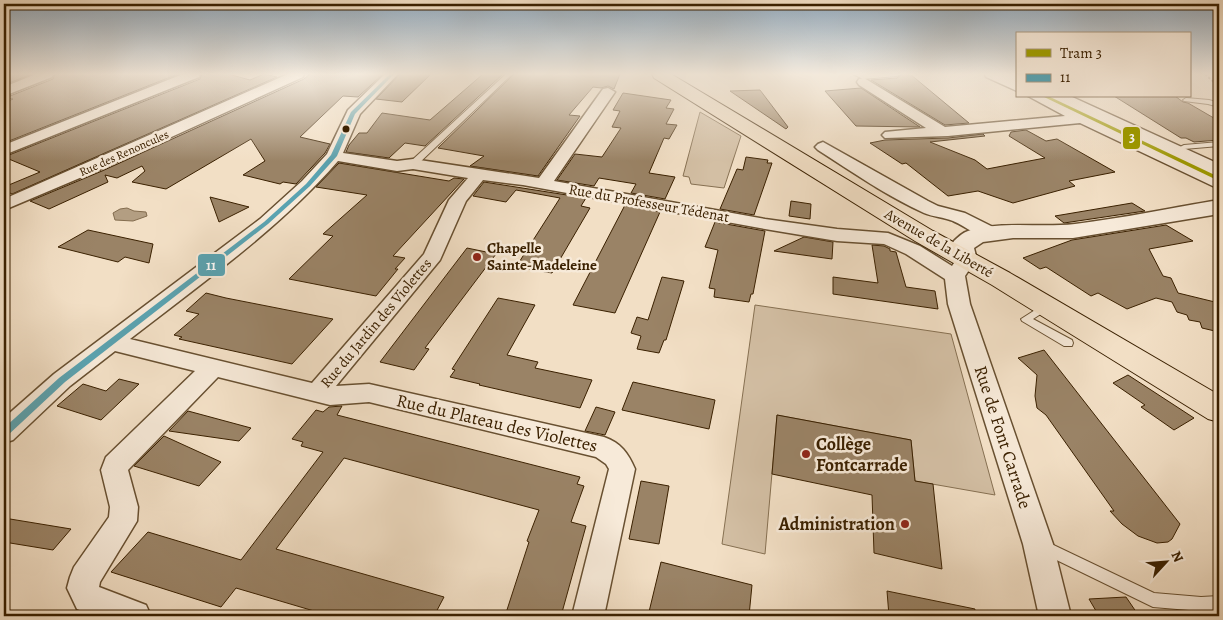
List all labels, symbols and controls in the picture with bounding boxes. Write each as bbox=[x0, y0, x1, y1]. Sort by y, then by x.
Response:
legend bbox=[1016, 32, 1190, 98]
text: Tram 3 bbox=[1060, 43, 1102, 63]
text: 11 bbox=[1060, 67, 1070, 87]
unlabelled marker bbox=[341, 124, 351, 134]
street label: Rue des Renoncules bbox=[77, 126, 171, 180]
line badge: 3 bbox=[1122, 126, 1141, 150]
text: 3 bbox=[1129, 128, 1135, 147]
street label: Rue du Professeur Tédenat bbox=[567, 179, 731, 227]
street label: Avenue de la Liberté bbox=[880, 203, 997, 282]
place label: Chapelle Sainte-Madeleine bbox=[487, 238, 597, 275]
marker: Chapelle Sainte-Madeleine bbox=[471, 251, 483, 263]
line badge: 11 bbox=[197, 253, 226, 277]
street label: Rue du Jardin des Violettes bbox=[316, 254, 436, 392]
text: 11 bbox=[206, 256, 216, 275]
street label: Rue de Font Carrade bbox=[969, 362, 1037, 512]
street label: Rue du Plateau des Violettes bbox=[394, 388, 600, 458]
place label: Collège Fontcarrade bbox=[816, 432, 908, 477]
marker: Collège Fontcarrade bbox=[800, 448, 812, 460]
place label: Administration bbox=[778, 512, 895, 536]
marker: Administration bbox=[899, 518, 911, 530]
north arrow bbox=[1140, 538, 1190, 588]
text: N bbox=[1166, 548, 1188, 565]

